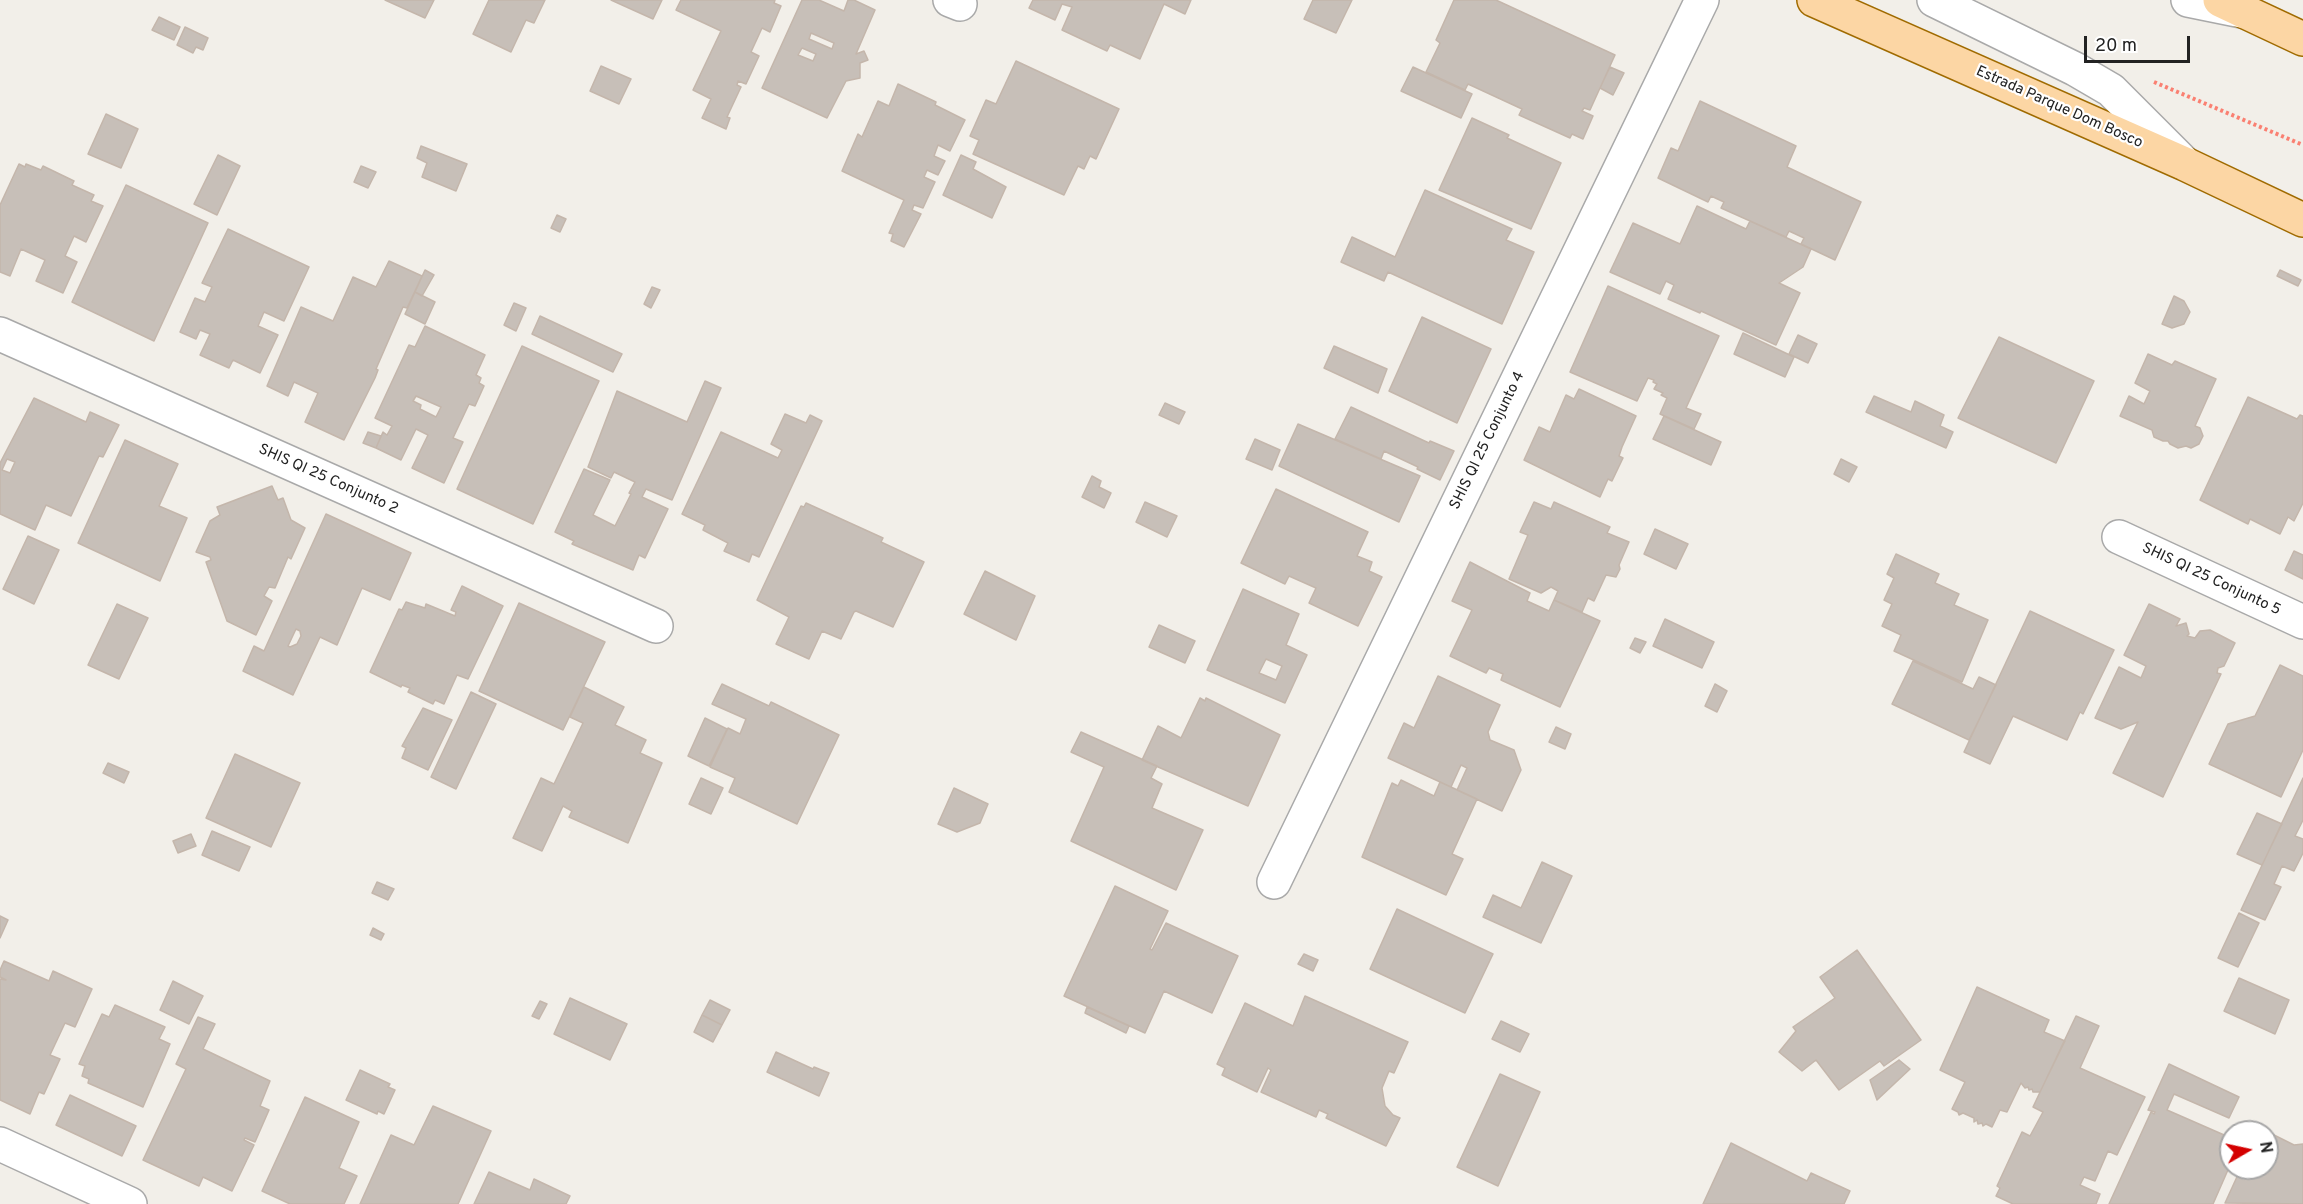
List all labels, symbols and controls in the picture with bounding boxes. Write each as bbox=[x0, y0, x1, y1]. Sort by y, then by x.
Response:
scale bar bbox=[2087, 24, 2194, 62]
text: 20 m bbox=[2095, 35, 2137, 58]
street label: Estrada Parque Dom Bosco bbox=[1973, 63, 2145, 153]
street label: SHIS QI 25 Conjunto 4 bbox=[1447, 369, 1529, 513]
street label: SHIS QI 25 Conjunto 2 bbox=[255, 441, 401, 519]
street label: SHIS QI 25 Conjunto 5 bbox=[2139, 540, 2283, 620]
north arrow bbox=[2219, 1120, 2279, 1180]
text: N bbox=[2254, 1140, 2276, 1155]

